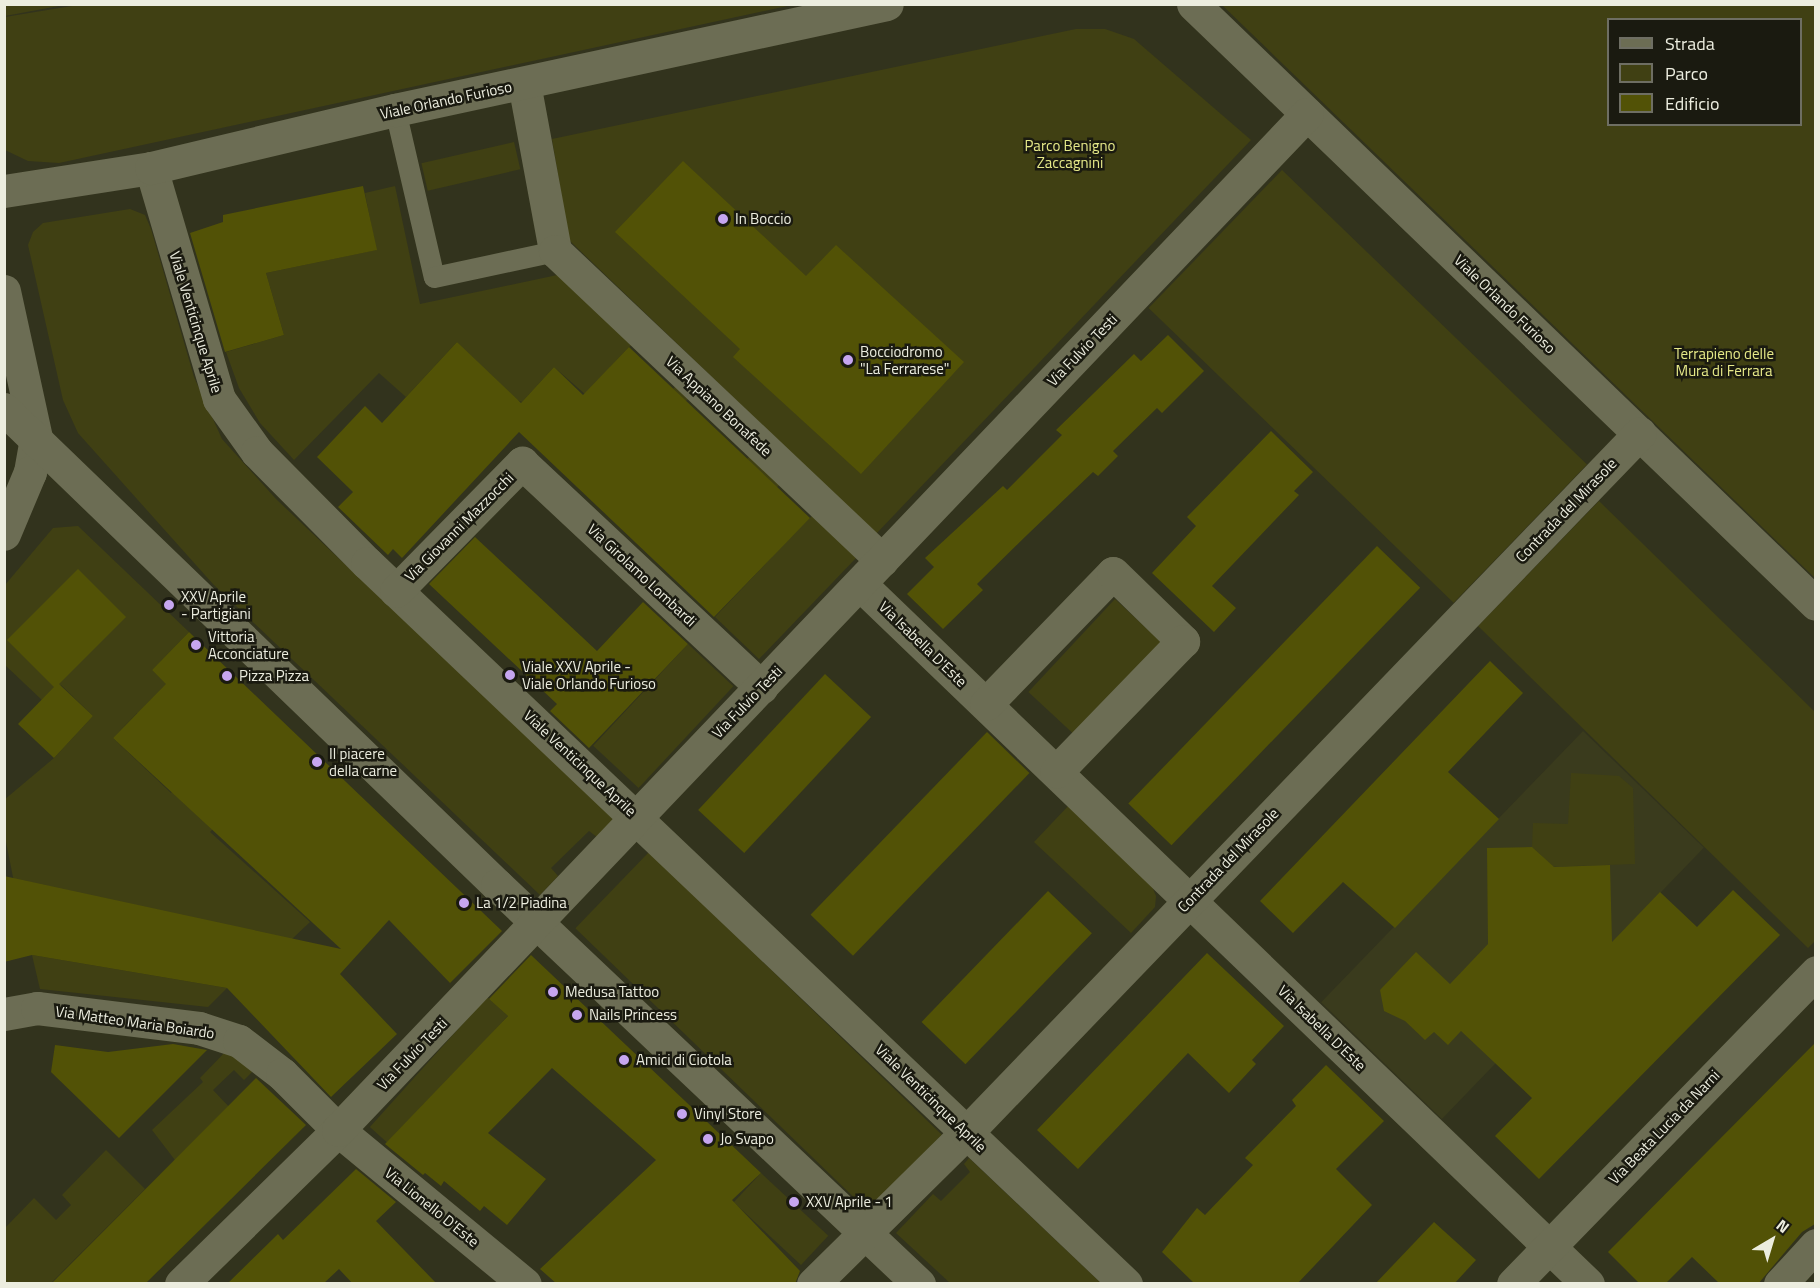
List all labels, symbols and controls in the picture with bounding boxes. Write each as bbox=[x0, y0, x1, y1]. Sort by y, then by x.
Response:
legend bbox=[1607, 18, 1802, 126]
text: Strada bbox=[1665, 30, 1715, 57]
text: Parco bbox=[1665, 60, 1708, 87]
street label: Viale Orlando Furioso bbox=[379, 77, 513, 123]
text: Edificio bbox=[1665, 90, 1719, 117]
park label: Parco Benigno Zaccagnini bbox=[1025, 136, 1115, 171]
place label: In Boccio bbox=[735, 210, 791, 228]
marker: In Boccio bbox=[716, 212, 730, 226]
street label: Viale Venticinque Aprile bbox=[166, 249, 226, 395]
street label: Viale Orlando Furioso bbox=[1451, 251, 1559, 357]
street label: Via Fulvio Testi bbox=[1043, 310, 1121, 390]
place label: Bocciodromo "La Ferrarese" bbox=[860, 342, 949, 377]
park label: Terrapieno delle Mura di Ferrara bbox=[1674, 344, 1774, 379]
street label: Via Appiano Bonafede bbox=[662, 352, 776, 460]
marker: Bocciodromo "La Ferrarese" bbox=[841, 353, 855, 367]
street label: Contrada del Mirasole bbox=[1512, 454, 1620, 566]
street label: Via Giovanni Mazzocchi bbox=[401, 469, 517, 585]
street label: Via Girolamo Lombardi bbox=[584, 520, 700, 630]
place label: XXV Aprile - Partigiani bbox=[181, 587, 251, 622]
marker: XXV Aprile - Partigiani bbox=[162, 598, 176, 612]
street label: Via Isabella D'Este bbox=[875, 598, 971, 690]
place label: Vittoria Acconciature bbox=[208, 627, 289, 662]
marker: Vittoria Acconciature bbox=[189, 638, 203, 652]
place label: Viale XXV Aprile - Viale Orlando Furioso bbox=[522, 657, 656, 692]
street label: Via Fulvio Testi bbox=[708, 662, 786, 742]
place label: Pizza Pizza bbox=[239, 667, 309, 685]
marker: Viale XXV Aprile - Viale Orlando Furioso bbox=[503, 668, 517, 682]
marker: Pizza Pizza bbox=[220, 669, 234, 683]
street label: Viale Venticinque Aprile bbox=[520, 706, 640, 820]
place label: Il piacere della carne bbox=[329, 744, 397, 779]
marker: Il piacere della carne bbox=[310, 755, 324, 769]
street label: Contrada del Mirasole bbox=[1174, 804, 1282, 916]
place label: La 1/2 Piadina bbox=[476, 894, 567, 912]
marker: La 1/2 Piadina bbox=[457, 896, 471, 910]
street label: Via Isabella D'Este bbox=[1274, 982, 1370, 1074]
place label: Medusa Tattoo bbox=[565, 983, 659, 1001]
marker: Medusa Tattoo bbox=[546, 985, 560, 999]
street label: Via Matteo Maria Boiardo bbox=[54, 1002, 216, 1042]
place label: Nails Princess bbox=[589, 1006, 677, 1024]
marker: Nails Princess bbox=[570, 1008, 584, 1022]
street label: Via Fulvio Testi bbox=[373, 1014, 451, 1094]
street label: Viale Venticinque Aprile bbox=[872, 1040, 990, 1156]
place label: Amici di Ciotola bbox=[636, 1051, 732, 1069]
marker: Amici di Ciotola bbox=[617, 1053, 631, 1067]
street label: Via Beata Lucia da Narni bbox=[1605, 1066, 1723, 1188]
place label: Vinyl Store bbox=[694, 1105, 762, 1123]
marker: Vinyl Store bbox=[675, 1107, 689, 1121]
place label: Jo Svapo bbox=[720, 1130, 774, 1148]
marker: Jo Svapo bbox=[701, 1132, 715, 1146]
street label: Via Lionello D'Este bbox=[381, 1164, 483, 1250]
place label: XXV Aprile - 1 bbox=[806, 1193, 893, 1211]
marker: XXV Aprile - 1 bbox=[787, 1195, 801, 1209]
north arrow bbox=[1742, 1210, 1802, 1270]
text: N bbox=[1771, 1213, 1795, 1239]

